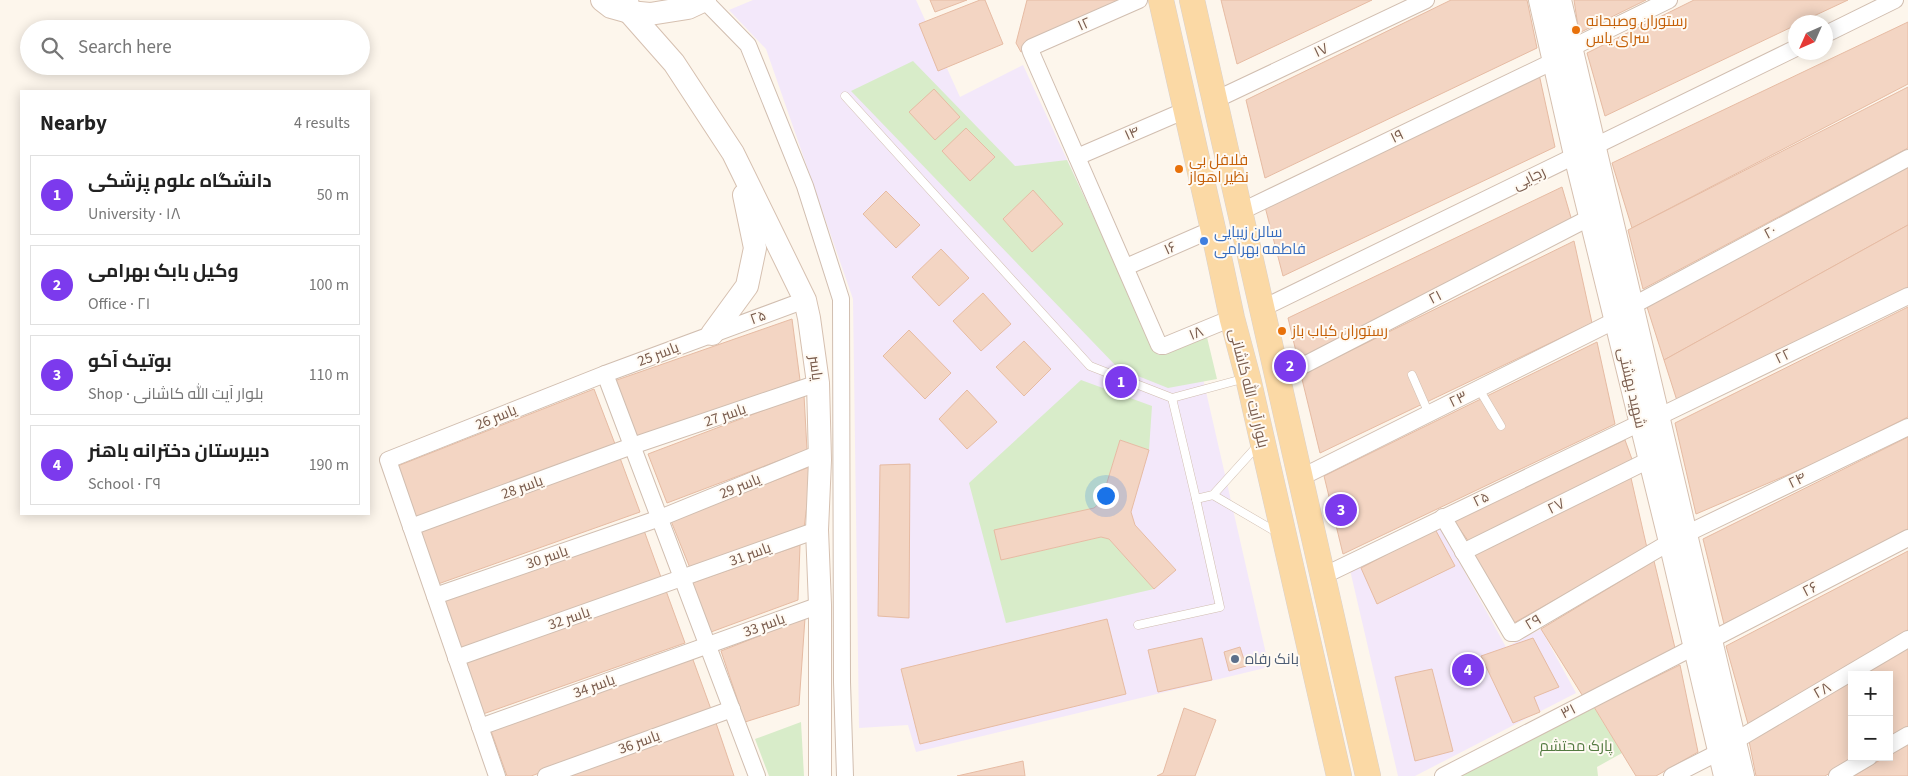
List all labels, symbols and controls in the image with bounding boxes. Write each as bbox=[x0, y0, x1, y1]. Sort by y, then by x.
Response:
place label: رستوران وصبحانه سرای یاس bbox=[1586, 11, 1687, 49]
street label: ۱۲ bbox=[1074, 12, 1094, 37]
north arrow bbox=[1788, 15, 1833, 60]
search box bbox=[20, 20, 370, 75]
marker: رستوران وصبحانه سرای یاس bbox=[1570, 24, 1582, 36]
icon: search bbox=[38, 34, 66, 62]
text: Search here bbox=[78, 34, 172, 61]
street label: ۱۷ bbox=[1310, 38, 1332, 63]
text: Nearby bbox=[40, 108, 107, 138]
text: 4 results bbox=[294, 112, 350, 134]
street label: ۱۴ bbox=[1121, 121, 1143, 146]
street label: ۱۹ bbox=[1387, 124, 1407, 149]
place label: فلافل بی نظیر اهواز bbox=[1188, 150, 1249, 188]
street label: رجایی bbox=[1509, 162, 1549, 195]
marker: فلافل بی نظیر اهواز bbox=[1173, 163, 1185, 175]
text: دانشگاه علوم پزشکی bbox=[88, 168, 272, 195]
text: 1 bbox=[53, 184, 61, 206]
text: 50 m bbox=[317, 184, 349, 206]
text: University · ۱۸ bbox=[88, 203, 181, 225]
street label: ۲۰ bbox=[1760, 220, 1780, 244]
place label: سالن زیبایی فاطمه بهرامی bbox=[1214, 222, 1306, 260]
marker: سالن زیبایی فاطمه بهرامی bbox=[1198, 235, 1210, 247]
street label: ۱۶ bbox=[1161, 236, 1180, 260]
text: وکیل بابک بهرامی bbox=[88, 258, 239, 285]
text: 2 bbox=[53, 274, 61, 296]
text: 100 m bbox=[309, 274, 349, 296]
street label: ۲۱ bbox=[1425, 285, 1446, 310]
text: Office · ۲۱ bbox=[88, 293, 150, 315]
street label: ۲۵ bbox=[747, 305, 769, 330]
street label: ۱۸ bbox=[1186, 321, 1207, 346]
place label: رستوران کباب باز bbox=[1291, 321, 1388, 342]
marker: رستوران کباب باز bbox=[1276, 325, 1288, 337]
street label: بلوار آیت الله کاشانی bbox=[1224, 326, 1273, 450]
street label: یاسر 25 bbox=[634, 337, 682, 372]
street label: ۲۲ bbox=[1772, 344, 1795, 369]
street label: شهید بهشتی bbox=[1612, 346, 1651, 431]
pin: 2 bbox=[1274, 347, 1306, 385]
text: بوتیک آکو bbox=[88, 348, 172, 375]
street label: یاسر bbox=[803, 353, 827, 382]
pin: 1 bbox=[1105, 363, 1137, 401]
text: 3 bbox=[53, 364, 61, 386]
text: 110 m bbox=[309, 364, 349, 386]
text: Shop · بلوار آیت الله کاشانی bbox=[88, 383, 264, 405]
street label: ۲۳ bbox=[1446, 386, 1471, 413]
street label: یاسر 27 bbox=[701, 399, 749, 432]
street label: یاسر 26 bbox=[472, 400, 520, 435]
text: دبیرستان دخترانه باهنر bbox=[88, 438, 269, 465]
text: 4 bbox=[53, 454, 61, 476]
text: 190 m bbox=[309, 454, 349, 476]
street label: ۲۴ bbox=[1785, 467, 1810, 494]
street label: یاسر 29 bbox=[716, 469, 764, 504]
street label: یاسر 28 bbox=[498, 470, 546, 505]
text: School · ۲۹ bbox=[88, 473, 161, 495]
your location bbox=[1093, 483, 1119, 509]
street label: ۲۵ bbox=[1469, 486, 1493, 512]
pin: 3 bbox=[1325, 491, 1357, 529]
street label: ۲۷ bbox=[1544, 493, 1569, 520]
street label: یاسر 31 bbox=[726, 537, 774, 572]
street label: یاسر 30 bbox=[523, 541, 571, 574]
street label: ۲۶ bbox=[1799, 577, 1822, 602]
street label: یاسر 32 bbox=[545, 602, 593, 635]
street label: یاسر 33 bbox=[740, 608, 788, 643]
street label: ۲۹ bbox=[1521, 609, 1545, 635]
place label: بانک رفاه bbox=[1245, 649, 1299, 670]
pin: 4 bbox=[1452, 651, 1484, 689]
marker: بانک رفاه bbox=[1229, 653, 1241, 665]
street label: یاسر 34 bbox=[570, 669, 618, 704]
map controls bbox=[1848, 671, 1893, 761]
button: + bbox=[1848, 671, 1893, 716]
street label: ۲۸ bbox=[1810, 677, 1835, 704]
street label: ۳۱ bbox=[1557, 699, 1580, 724]
button: − bbox=[1848, 716, 1893, 761]
street label: یاسر 36 bbox=[615, 725, 663, 760]
park label: پارک محتشم bbox=[1539, 736, 1613, 757]

